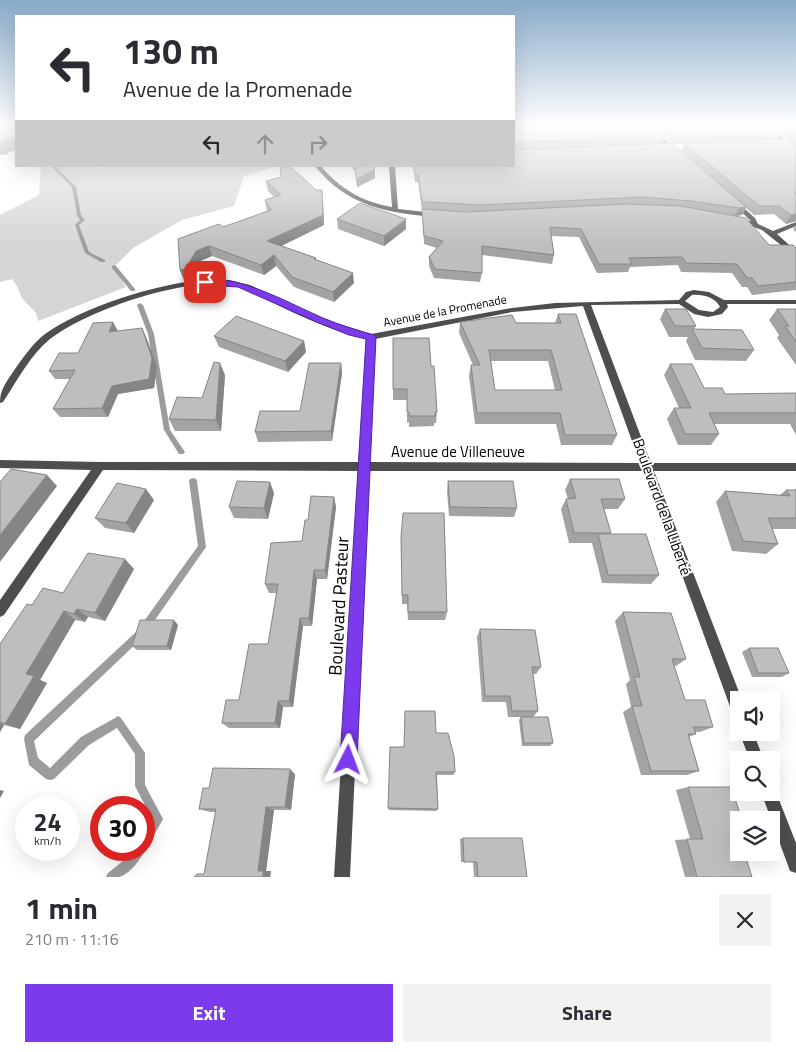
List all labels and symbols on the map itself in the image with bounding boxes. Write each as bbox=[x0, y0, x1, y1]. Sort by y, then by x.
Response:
pin bbox=[184, 261, 226, 303]
street label: Avenue de la Promenade bbox=[382, 289, 508, 332]
street label: Boulevard de la Liberté bbox=[627, 435, 698, 578]
street label: Avenue de Villeneuve bbox=[391, 440, 525, 463]
street label: Boulevard Pasteur bbox=[321, 536, 356, 676]
position arrow bbox=[321, 733, 373, 785]
speed limit sign: 30 bbox=[90, 796, 155, 861]

